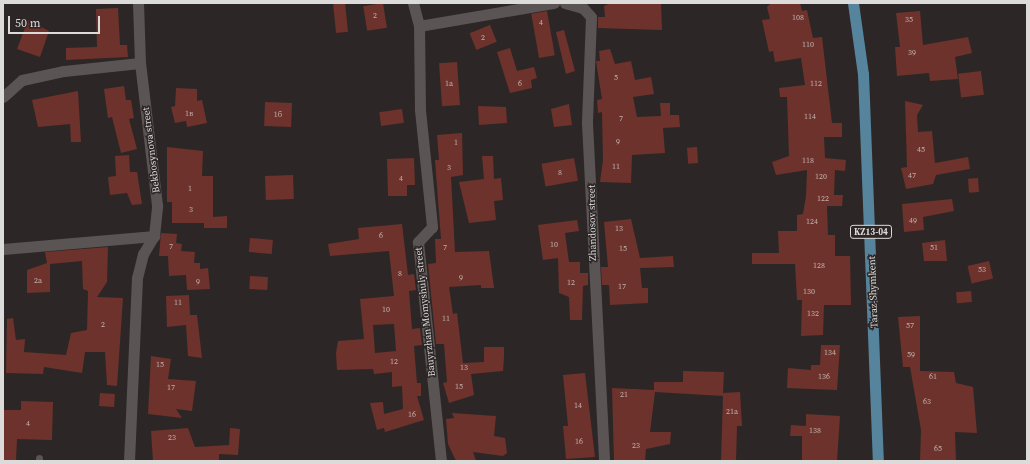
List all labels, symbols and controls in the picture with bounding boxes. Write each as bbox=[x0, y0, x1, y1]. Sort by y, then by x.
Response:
scale bar bbox=[10, 8, 102, 34]
house number: 2 bbox=[373, 11, 377, 21]
house number: 108 bbox=[792, 13, 804, 23]
text: 50 m bbox=[15, 15, 41, 31]
house number: 35 bbox=[905, 15, 913, 25]
house number: 4 bbox=[539, 18, 543, 28]
house number: 2 bbox=[481, 33, 485, 43]
house number: 110 bbox=[802, 40, 814, 50]
house number: 39 bbox=[908, 48, 916, 58]
house number: 5 bbox=[614, 73, 618, 83]
house number: 1а bbox=[445, 79, 453, 89]
house number: 6 bbox=[518, 79, 522, 89]
house number: 112 bbox=[810, 79, 822, 89]
street label: Bekbosynova street bbox=[140, 106, 162, 194]
house number: 1в bbox=[185, 109, 193, 119]
house number: 1б bbox=[274, 110, 282, 120]
house number: 114 bbox=[804, 112, 816, 122]
house number: 7 bbox=[619, 114, 623, 124]
house number: 9 bbox=[616, 137, 620, 147]
house number: 1 bbox=[454, 138, 458, 148]
house number: 45 bbox=[917, 145, 925, 155]
house number: 118 bbox=[802, 156, 814, 166]
house number: 11 bbox=[612, 162, 620, 172]
house number: 3 bbox=[447, 163, 451, 173]
house number: 8 bbox=[558, 168, 562, 178]
house number: 47 bbox=[908, 171, 916, 181]
house number: 120 bbox=[815, 172, 827, 182]
house number: 4 bbox=[399, 174, 403, 184]
house number: 1 bbox=[188, 184, 192, 194]
street label: Zhandosov street bbox=[585, 185, 599, 261]
house number: 122 bbox=[817, 194, 829, 204]
house number: 3 bbox=[189, 205, 193, 215]
house number: 49 bbox=[909, 216, 917, 226]
house number: 124 bbox=[806, 217, 818, 227]
house number: 13 bbox=[615, 224, 623, 234]
road number: KZ13-04 bbox=[850, 225, 892, 239]
house number: 6 bbox=[379, 231, 383, 241]
house number: 10 bbox=[550, 240, 558, 250]
house number: 7 bbox=[169, 242, 173, 252]
house number: 7 bbox=[443, 243, 447, 253]
house number: 51 bbox=[930, 243, 938, 253]
house number: 15 bbox=[619, 244, 627, 254]
street label: Bauyrzhan Momyshuly street bbox=[412, 247, 438, 377]
street label: Taraz-Shymkent bbox=[866, 256, 880, 328]
house number: 128 bbox=[813, 261, 825, 271]
house number: 53 bbox=[978, 265, 986, 275]
house number: 8 bbox=[398, 269, 402, 279]
house number: 9 bbox=[459, 273, 463, 283]
house number: 2а bbox=[34, 276, 42, 286]
house number: 9 bbox=[196, 277, 200, 287]
house number: 12 bbox=[567, 278, 575, 288]
house number: 17 bbox=[618, 282, 626, 292]
house number: 130 bbox=[803, 287, 815, 297]
house number: 11 bbox=[174, 298, 182, 308]
house number: 10 bbox=[382, 305, 390, 315]
house number: 132 bbox=[807, 309, 819, 319]
house number: 11 bbox=[442, 314, 450, 324]
house number: 2 bbox=[101, 320, 105, 330]
house number: 57 bbox=[906, 321, 914, 331]
house number: 134 bbox=[824, 348, 836, 358]
house number: 59 bbox=[907, 350, 915, 360]
house number: 12 bbox=[390, 357, 398, 367]
house number: 15 bbox=[156, 360, 164, 370]
house number: 13 bbox=[460, 363, 468, 373]
house number: 136 bbox=[818, 372, 830, 382]
house number: 61 bbox=[929, 372, 937, 382]
house number: 15 bbox=[455, 382, 463, 392]
house number: 17 bbox=[167, 383, 175, 393]
house number: 21 bbox=[620, 390, 628, 400]
house number: 63 bbox=[923, 397, 931, 407]
house number: 14 bbox=[574, 401, 582, 411]
house number: 21а bbox=[726, 407, 738, 417]
house number: 16 bbox=[408, 410, 416, 420]
house number: 4 bbox=[26, 419, 30, 429]
house number: 138 bbox=[809, 426, 821, 436]
house number: 23 bbox=[168, 433, 176, 443]
house number: 16 bbox=[575, 437, 583, 447]
house number: 23 bbox=[632, 441, 640, 451]
house number: 65 bbox=[934, 444, 942, 454]

